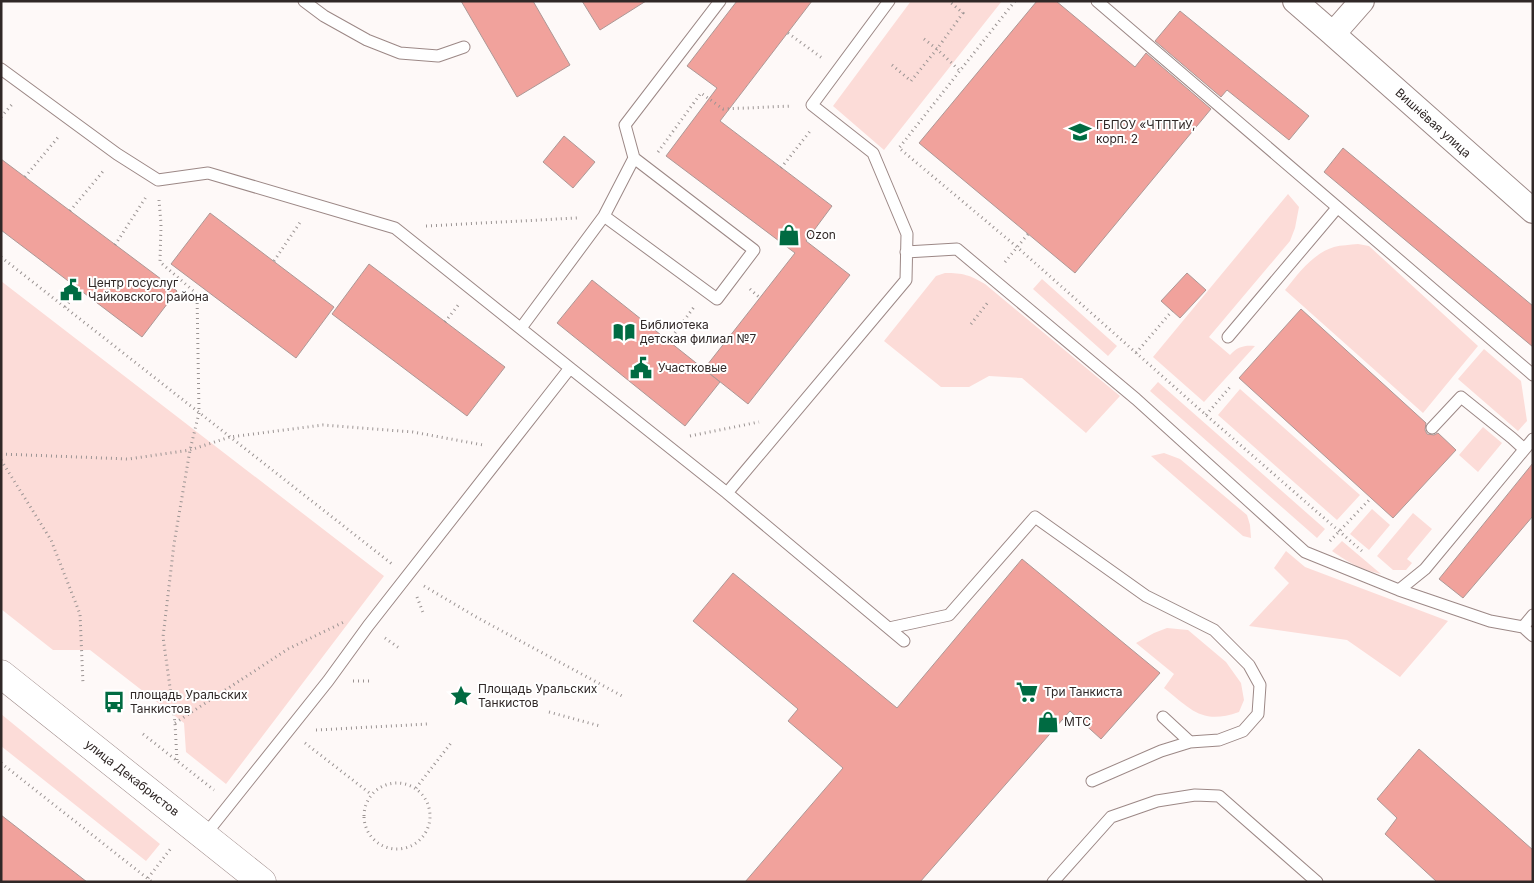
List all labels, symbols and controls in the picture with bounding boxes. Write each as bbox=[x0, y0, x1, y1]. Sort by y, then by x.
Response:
street label: Вишнёвая улица bbox=[1392, 85, 1474, 161]
place label: ГБПОУ «ЧТПТиУ, корп. 2 bbox=[1096, 117, 1196, 146]
school or university icon: ГБПОУ «ЧТПТиУ, корп. 2 bbox=[1067, 119, 1093, 145]
shop icon: Ozon bbox=[776, 222, 802, 248]
place label: Ozon bbox=[806, 227, 836, 242]
place label: Центр госуслуг Чайковского района bbox=[88, 275, 209, 304]
public building icon: Центр госуслуг Чайковского района bbox=[58, 277, 84, 303]
place label: Библиотека детская филиал №7 bbox=[640, 317, 757, 346]
library icon: Библиотека детская филиал №7 bbox=[611, 319, 637, 345]
public building icon: Участковые bbox=[628, 355, 654, 381]
place label: Участковые bbox=[658, 360, 727, 375]
supermarket icon: Три Танкиста bbox=[1014, 679, 1040, 705]
place label: Площадь Уральских Танкистов bbox=[478, 681, 598, 710]
place icon: Площадь Уральских Танкистов bbox=[448, 683, 474, 709]
place label: Три Танкиста bbox=[1044, 684, 1122, 699]
place label: площадь Уральских Танкистов bbox=[130, 687, 248, 716]
bus stop icon: площадь Уральских Танкистов bbox=[101, 689, 127, 715]
shop icon: МТС bbox=[1035, 709, 1061, 735]
place label: МТС bbox=[1064, 714, 1091, 729]
street label: улица Декабристов bbox=[82, 736, 183, 819]

